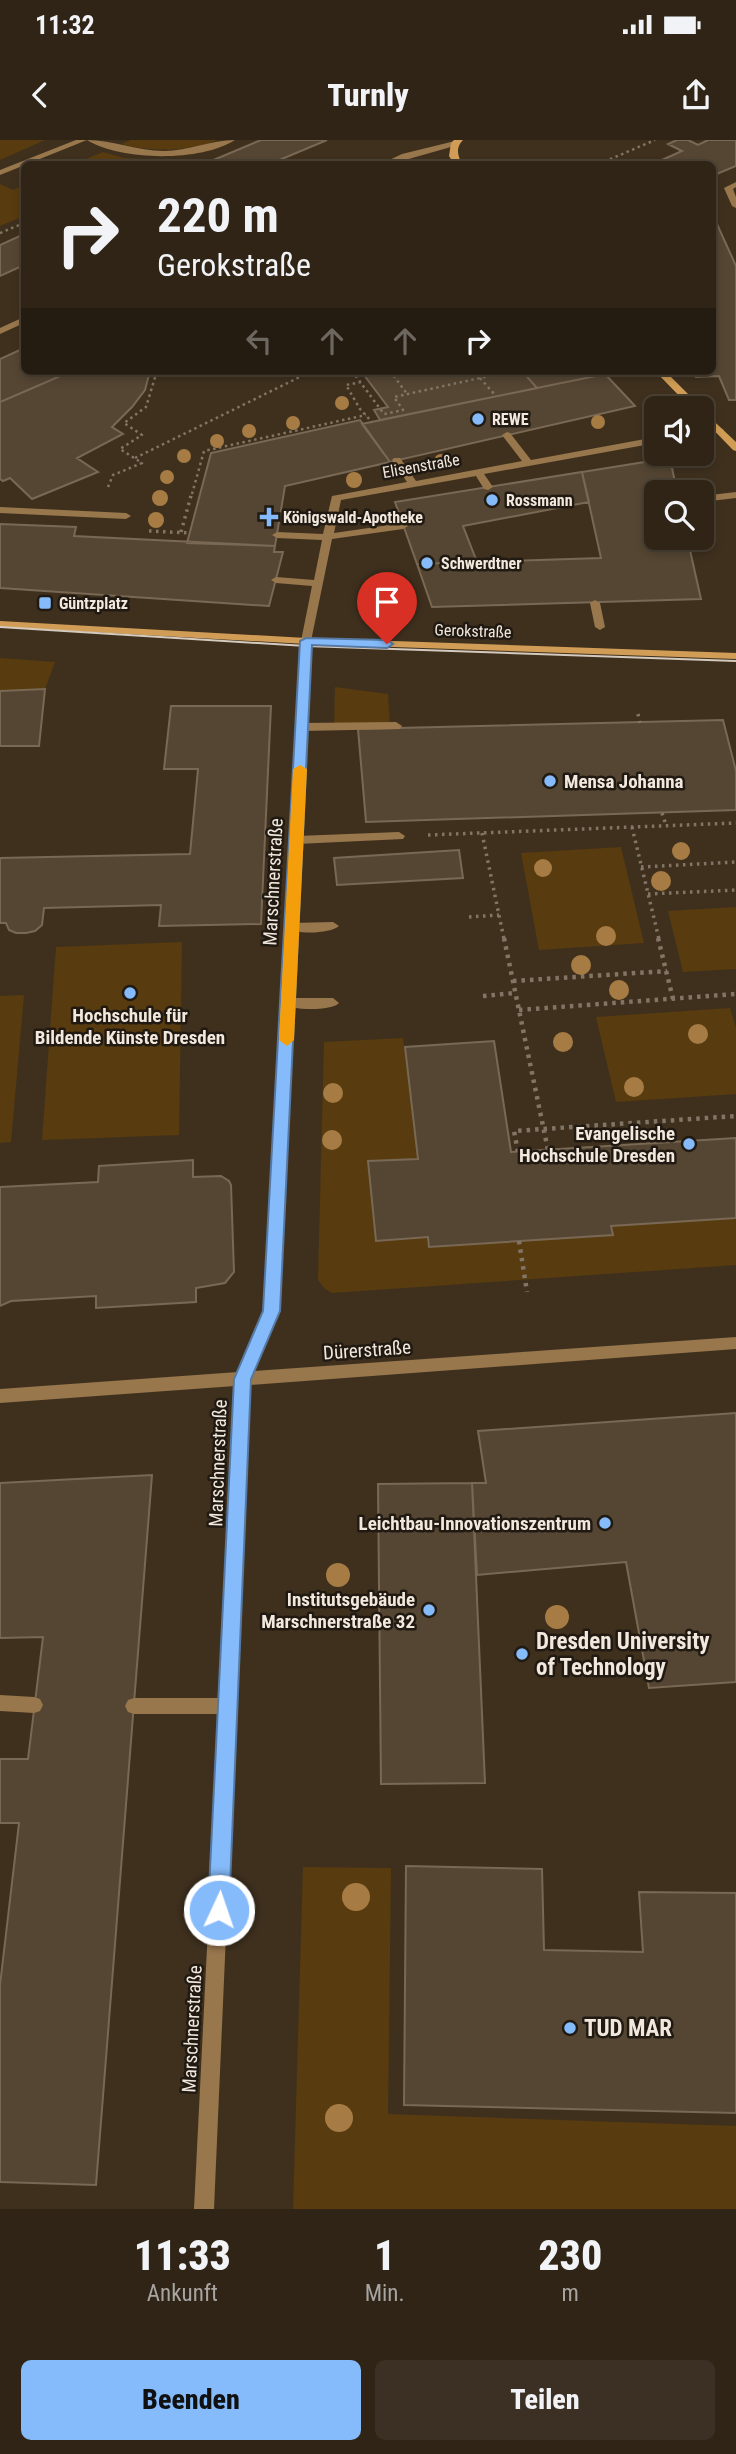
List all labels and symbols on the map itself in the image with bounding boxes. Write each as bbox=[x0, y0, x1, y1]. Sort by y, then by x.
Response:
place label: REWE bbox=[492, 410, 529, 429]
marker: REWE bbox=[470, 411, 486, 427]
street label: Elisenstraße bbox=[381, 450, 461, 482]
place label: Rossmann bbox=[506, 491, 573, 510]
marker: Rossmann bbox=[484, 492, 500, 508]
place label: Königswald-Apotheke bbox=[283, 508, 423, 527]
marker: Königswald-Apotheke bbox=[261, 509, 277, 525]
place label: Schwerdtner bbox=[441, 554, 521, 573]
marker: Schwerdtner bbox=[419, 555, 435, 571]
pin bbox=[357, 572, 417, 644]
place label: Güntzplatz bbox=[59, 594, 128, 613]
marker: Güntzplatz bbox=[37, 595, 53, 611]
street label: Gerokstraße bbox=[434, 620, 512, 642]
place label: Mensa Johanna bbox=[564, 770, 684, 793]
marker: Mensa Johanna bbox=[542, 773, 558, 789]
street label: Marschnerstraße bbox=[258, 818, 288, 946]
marker: Hochschule für Bildende Künste Dresden bbox=[122, 985, 138, 1001]
place label: Hochschule für Bildende Künste Dresden bbox=[35, 1004, 225, 1049]
place label: Evangelische Hochschule Dresden bbox=[519, 1122, 675, 1167]
marker: Evangelische Hochschule Dresden bbox=[681, 1136, 697, 1152]
street label: Dürerstraße bbox=[322, 1335, 412, 1365]
street label: Marschnerstraße bbox=[204, 1399, 232, 1527]
place label: Leichtbau-Innovationszentrum bbox=[359, 1512, 591, 1535]
marker: Leichtbau-Innovationszentrum bbox=[597, 1515, 613, 1531]
place label: Institutsgebäude Marschnerstraße 32 bbox=[261, 1588, 415, 1633]
marker: Institutsgebäude Marschnerstraße 32 bbox=[421, 1602, 437, 1618]
place label: Dresden University of Technology bbox=[536, 1628, 710, 1681]
marker: Dresden University of Technology bbox=[514, 1646, 530, 1662]
position arrow bbox=[182, 1873, 256, 1947]
street label: Marschnerstraße bbox=[177, 1965, 207, 2093]
place label: TUD MAR bbox=[584, 2015, 672, 2042]
marker: TUD MAR bbox=[562, 2020, 578, 2036]

